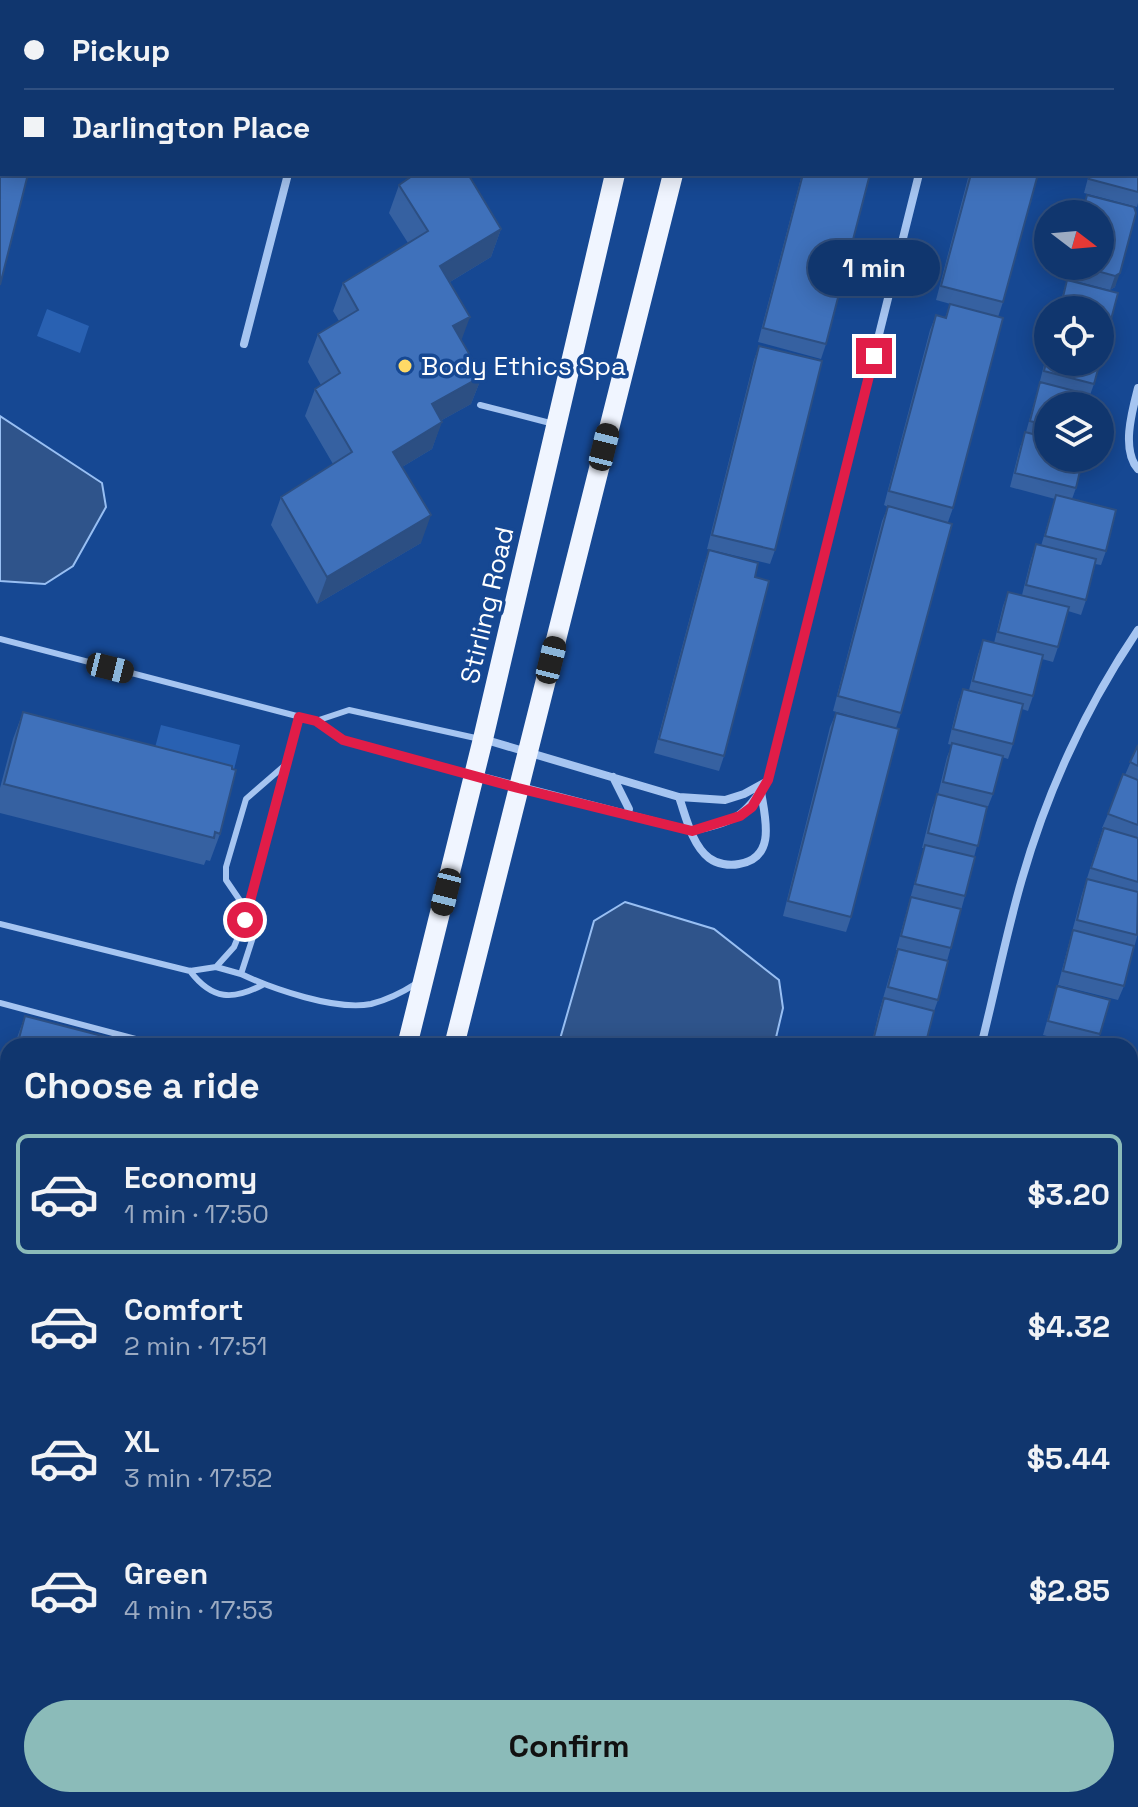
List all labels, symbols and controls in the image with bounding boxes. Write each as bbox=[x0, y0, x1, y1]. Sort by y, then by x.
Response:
text: Pickup bbox=[72, 31, 170, 70]
text: Darlington Place bbox=[72, 108, 310, 147]
north arrow bbox=[1034, 200, 1114, 280]
map controls bbox=[1034, 200, 1114, 472]
callout: 1 min bbox=[808, 240, 940, 296]
text: 1 min bbox=[842, 251, 906, 285]
button: locate bbox=[1034, 296, 1114, 376]
route end bbox=[856, 338, 892, 374]
place label: Body Ethics Spa bbox=[421, 349, 626, 383]
marker: Body Ethics Spa bbox=[396, 357, 414, 375]
button: layers bbox=[1034, 392, 1114, 472]
car bbox=[587, 421, 621, 473]
street label: Stirling Road bbox=[452, 523, 522, 687]
car bbox=[534, 634, 568, 686]
car bbox=[84, 651, 136, 685]
car bbox=[429, 866, 463, 918]
route start bbox=[227, 902, 263, 938]
text: Choose a ride bbox=[24, 1063, 260, 1109]
icon: car bbox=[28, 1158, 100, 1230]
text: Economy bbox=[124, 1158, 257, 1197]
text: $3.20 bbox=[1027, 1175, 1110, 1214]
text: 1 min · 17:50 bbox=[124, 1197, 269, 1231]
icon: car bbox=[28, 1290, 100, 1362]
text: Comfort bbox=[124, 1290, 243, 1329]
text: $4.32 bbox=[1028, 1307, 1110, 1346]
text: 2 min · 17:51 bbox=[124, 1329, 267, 1363]
icon: car bbox=[28, 1422, 100, 1494]
text: XL bbox=[124, 1422, 160, 1461]
text: $5.44 bbox=[1027, 1439, 1110, 1478]
text: 3 min · 17:52 bbox=[124, 1461, 272, 1495]
icon: car bbox=[28, 1554, 100, 1626]
text: Green bbox=[124, 1554, 208, 1593]
text: $2.85 bbox=[1029, 1571, 1110, 1610]
text: 4 min · 17:53 bbox=[124, 1593, 273, 1627]
button: Confirm bbox=[24, 1700, 1114, 1792]

